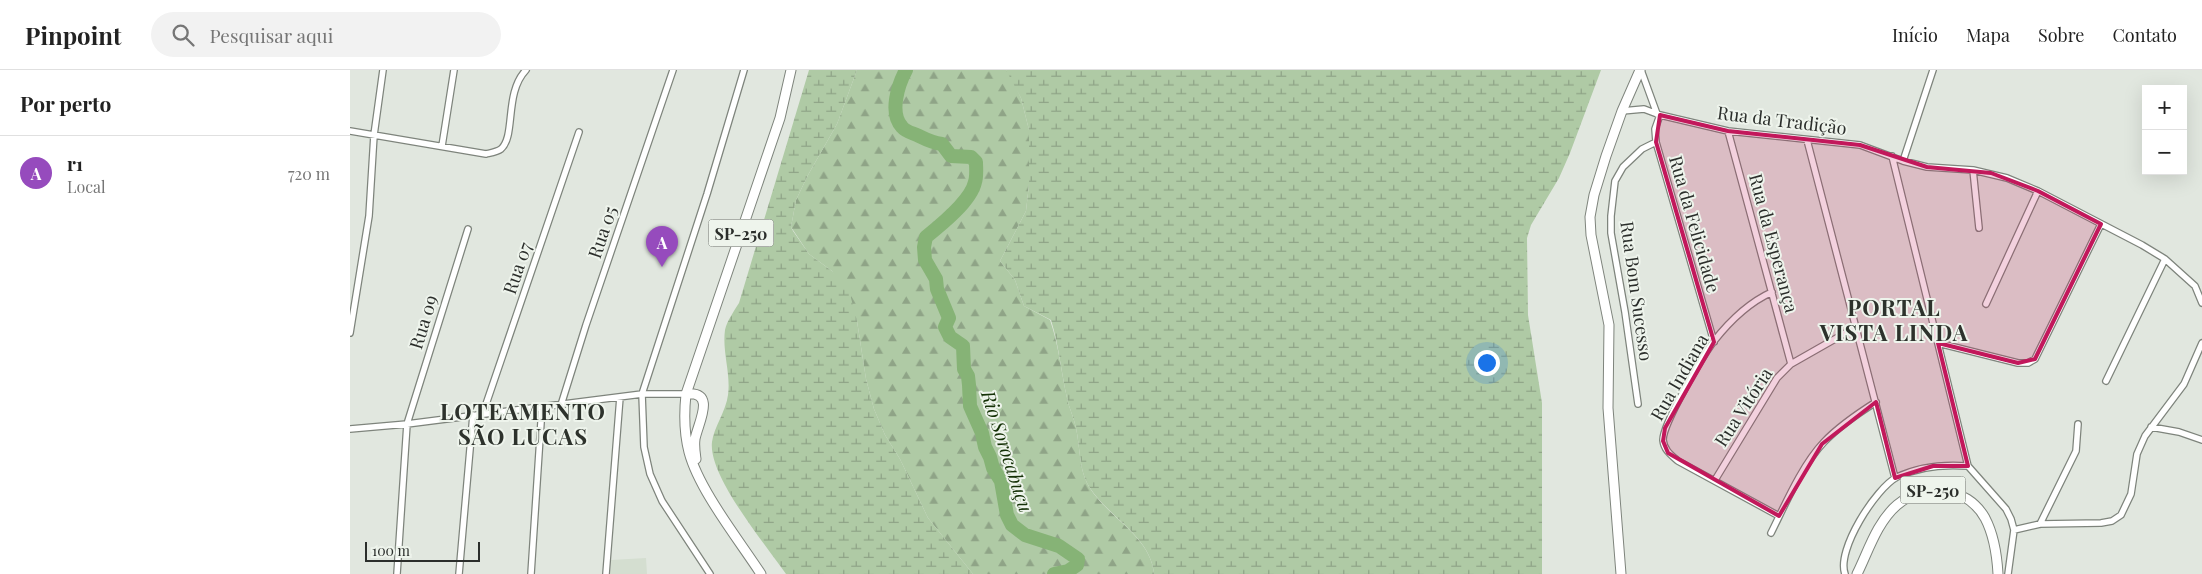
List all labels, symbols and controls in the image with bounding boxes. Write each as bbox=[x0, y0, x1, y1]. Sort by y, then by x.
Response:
search box bbox=[151, 12, 501, 57]
text: Pinpoint bbox=[25, 19, 121, 51]
icon: search bbox=[169, 21, 197, 49]
text: Pesquisar aqui bbox=[209, 22, 333, 48]
text: Início bbox=[1892, 23, 1938, 47]
text: Mapa bbox=[1966, 23, 2010, 47]
text: Sobre bbox=[2038, 23, 2084, 47]
text: Contato bbox=[2112, 23, 2177, 47]
map controls bbox=[2142, 85, 2187, 175]
button: + bbox=[2142, 85, 2187, 130]
text: Por perto bbox=[20, 89, 111, 117]
street label: Rua da Tradição bbox=[1716, 100, 1848, 140]
button: − bbox=[2142, 130, 2187, 175]
text: r1 bbox=[67, 150, 83, 176]
street label: Rua da Felicidade bbox=[1664, 153, 1726, 295]
text: A bbox=[31, 163, 41, 184]
text: 720 m bbox=[288, 163, 330, 184]
street label: Rua da Esperança bbox=[1744, 171, 1804, 315]
text: Local bbox=[67, 176, 106, 197]
street label: Rua 05 bbox=[582, 203, 622, 261]
road number: SP-250 bbox=[708, 220, 774, 247]
street label: Rua Bom Sucesso bbox=[1615, 220, 1659, 363]
pin: A bbox=[646, 226, 678, 267]
street label: Rua 07 bbox=[497, 238, 537, 297]
street label: Rua 09 bbox=[403, 292, 443, 352]
district label: PORTAL VISTA LINDA bbox=[1819, 292, 1968, 347]
street label: Rua Indiana bbox=[1644, 329, 1714, 425]
your location bbox=[1474, 350, 1500, 376]
street label: Rua Vitória bbox=[1709, 363, 1777, 451]
water label: Rio Sorocabuçu bbox=[976, 386, 1040, 515]
district label: LOTEAMENTO SÃO LUCAS bbox=[440, 396, 606, 451]
road number: SP-250 bbox=[1900, 476, 1966, 504]
scale bar bbox=[365, 539, 480, 562]
text: 100 m bbox=[372, 541, 410, 560]

